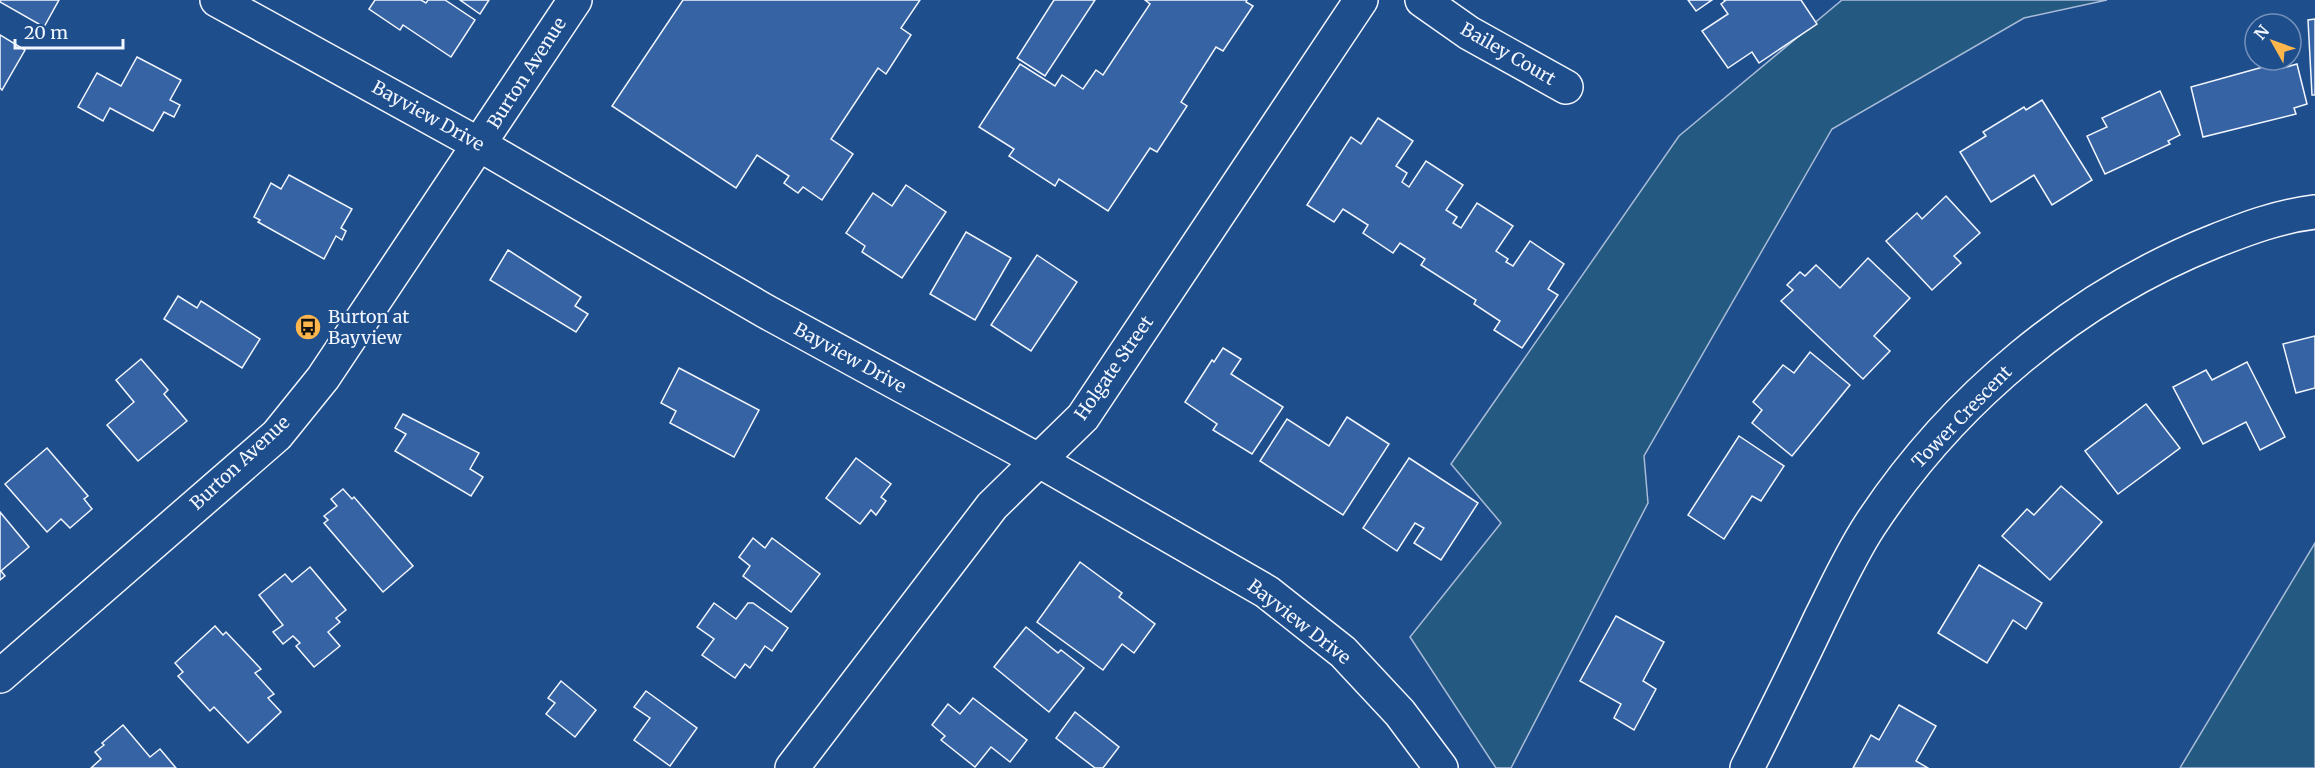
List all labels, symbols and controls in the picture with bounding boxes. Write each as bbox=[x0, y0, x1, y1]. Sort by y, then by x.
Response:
scale bar bbox=[15, 12, 123, 50]
north arrow bbox=[2243, 12, 2303, 72]
street label: Burton Avenue bbox=[482, 13, 571, 133]
street label: Bailey Court bbox=[1457, 17, 1560, 90]
text: 20 m bbox=[24, 21, 68, 44]
text: N bbox=[2250, 21, 2273, 44]
street label: Bayview Drive bbox=[368, 75, 488, 156]
place label: Burton at Bayview bbox=[328, 305, 409, 349]
street label: Holgate Street bbox=[1069, 311, 1158, 424]
bus stop icon: Burton at Bayview bbox=[293, 312, 323, 342]
street label: Bayview Drive bbox=[790, 317, 910, 398]
street label: Tower Crescent bbox=[1907, 361, 2016, 473]
street label: Burton Avenue bbox=[185, 411, 294, 515]
street label: Bayview Drive bbox=[1243, 574, 1356, 669]

